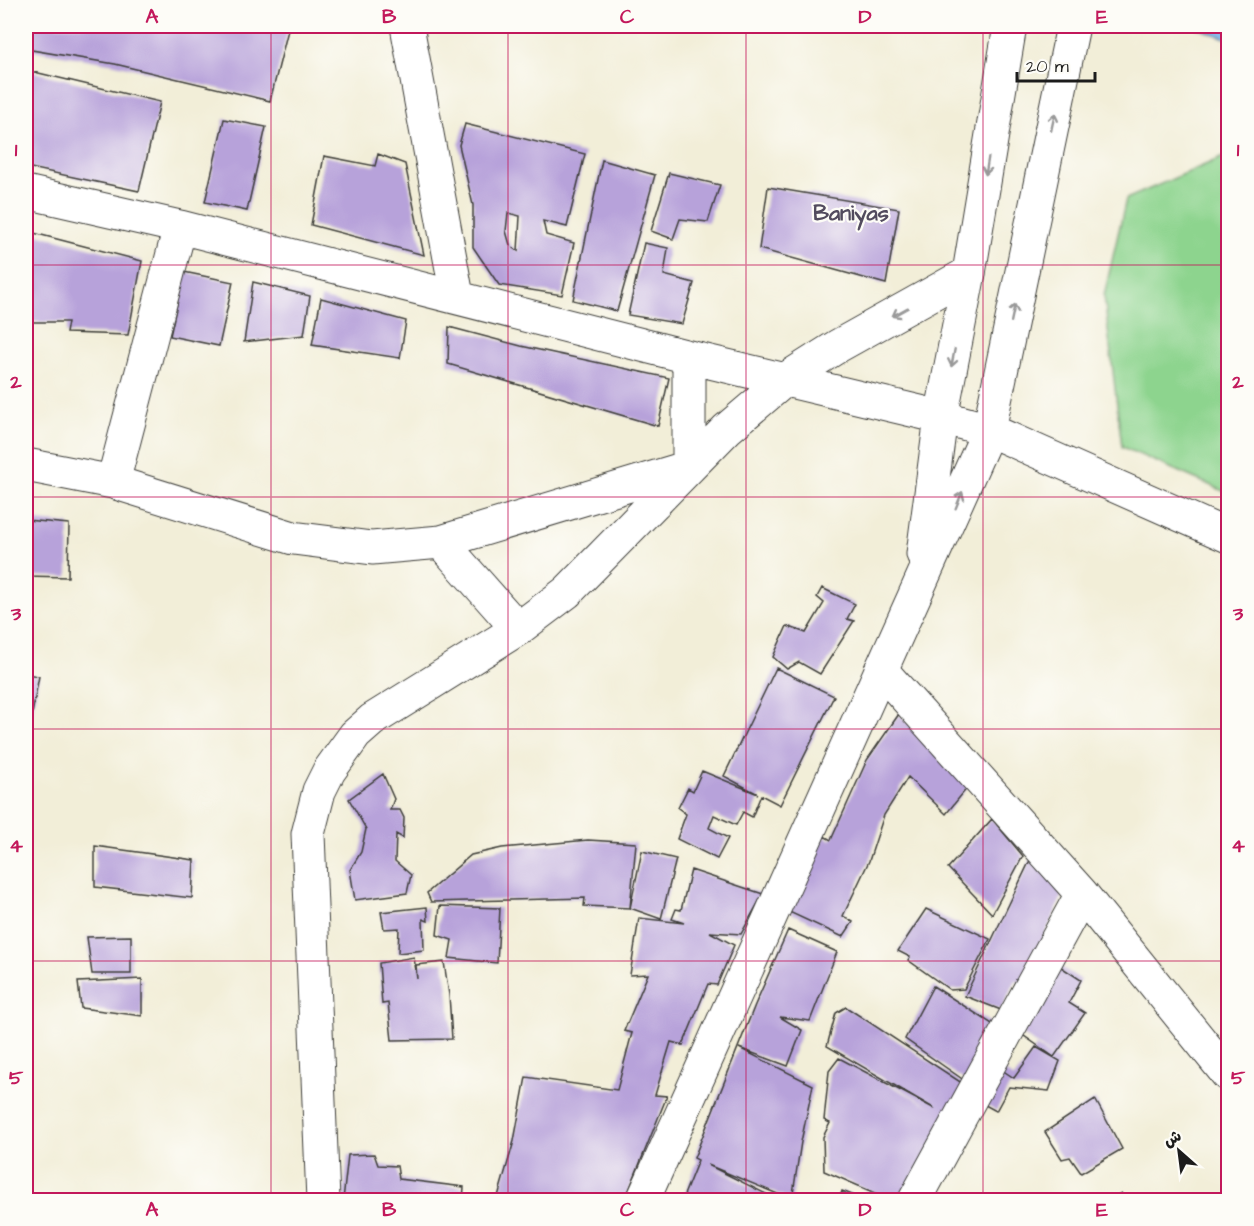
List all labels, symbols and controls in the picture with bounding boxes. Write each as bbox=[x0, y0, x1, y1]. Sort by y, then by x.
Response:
text: A bbox=[146, 3, 159, 31]
text: B bbox=[382, 3, 397, 31]
text: C bbox=[620, 3, 635, 31]
text: D bbox=[859, 3, 872, 31]
text: E bbox=[1096, 3, 1108, 31]
scale bar bbox=[1017, 45, 1095, 83]
text: 20 m bbox=[1026, 54, 1069, 79]
one-way arrow bbox=[1048, 113, 1059, 133]
text: 1 bbox=[15, 136, 18, 164]
text: 1 bbox=[1237, 136, 1240, 164]
one-way arrow bbox=[981, 156, 992, 175]
district label: Baniyas bbox=[813, 198, 889, 231]
one-way arrow bbox=[1008, 304, 1019, 324]
one-way arrow bbox=[892, 306, 909, 318]
one-way arrow bbox=[947, 348, 958, 367]
text: 2 bbox=[9, 368, 22, 396]
text: 2 bbox=[1231, 368, 1244, 396]
one-way arrow bbox=[954, 491, 965, 510]
text: 3 bbox=[10, 600, 22, 628]
text: 3 bbox=[1232, 600, 1244, 628]
text: 4 bbox=[9, 832, 23, 860]
text: 4 bbox=[1231, 832, 1245, 860]
text: 5 bbox=[9, 1064, 24, 1092]
text: 5 bbox=[1231, 1064, 1246, 1092]
north arrow bbox=[1149, 1121, 1209, 1181]
text: ش bbox=[1159, 1125, 1185, 1152]
text: A bbox=[146, 1196, 159, 1224]
text: B bbox=[382, 1196, 397, 1224]
text: C bbox=[620, 1196, 635, 1224]
text: D bbox=[859, 1196, 872, 1224]
text: E bbox=[1096, 1196, 1108, 1224]

